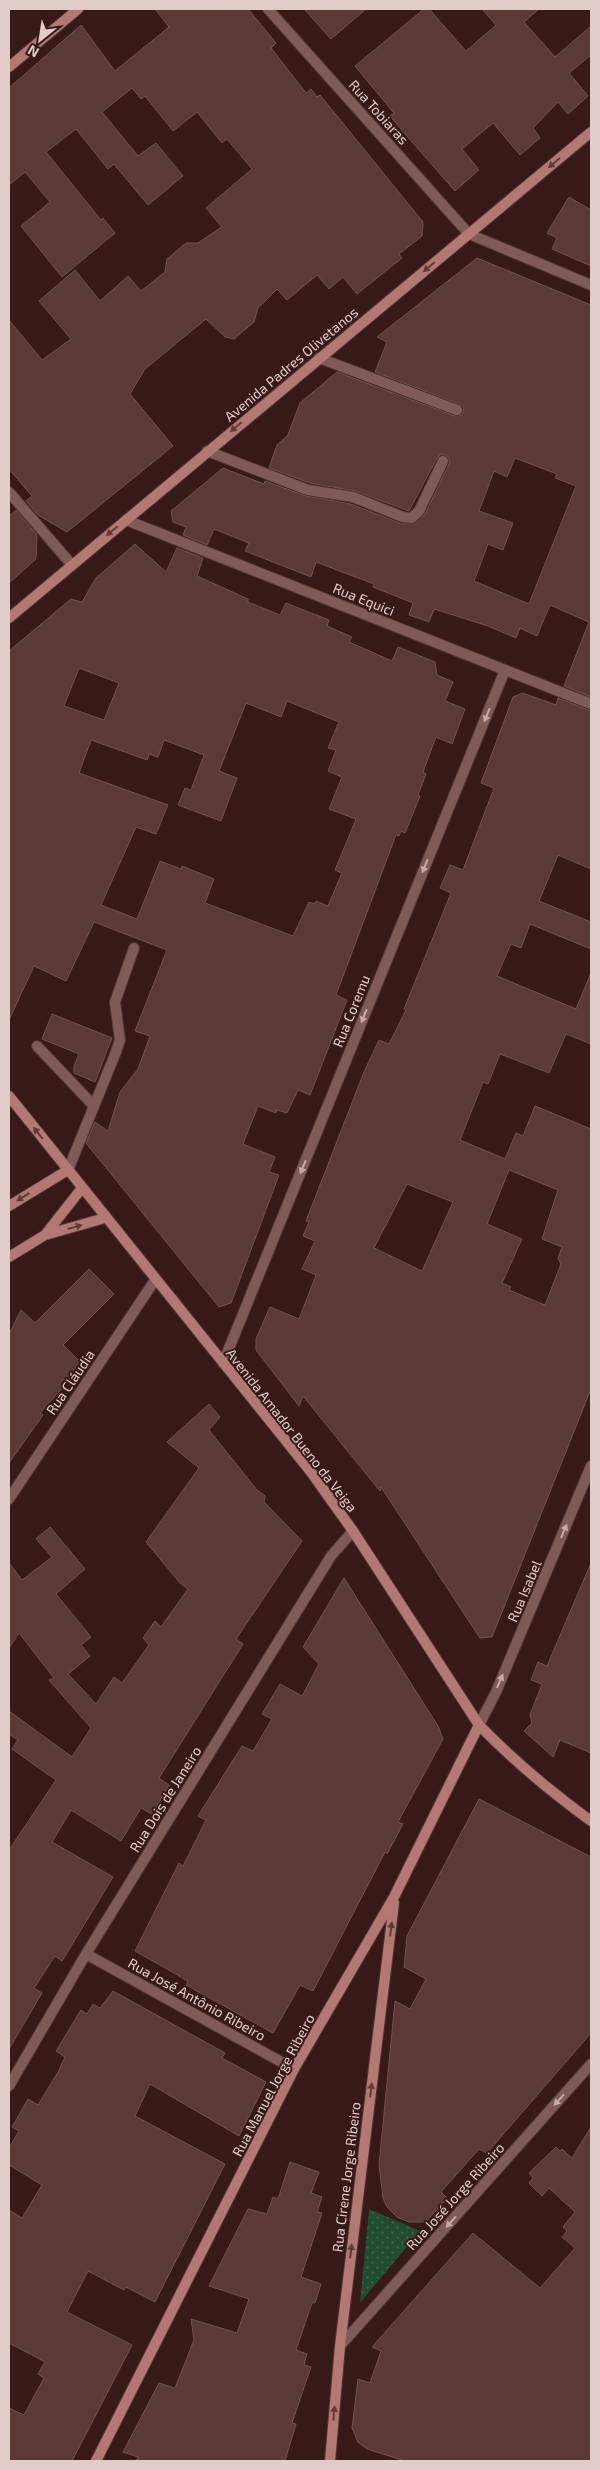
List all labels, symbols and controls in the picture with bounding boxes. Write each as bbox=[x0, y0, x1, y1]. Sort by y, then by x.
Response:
north arrow bbox=[15, 15, 65, 65]
text: N bbox=[25, 42, 42, 62]
street label: Rua Tobiaras bbox=[346, 76, 412, 148]
one-way arrow bbox=[548, 158, 561, 169]
one-way arrow bbox=[422, 262, 435, 273]
street label: Avenida Padres Olivetanos bbox=[221, 303, 361, 425]
one-way arrow bbox=[231, 421, 243, 433]
one-way arrow bbox=[106, 526, 119, 537]
street label: Rua Equici bbox=[331, 579, 397, 619]
one-way arrow bbox=[482, 708, 490, 722]
one-way arrow bbox=[421, 858, 429, 873]
street label: Rua Coremu bbox=[329, 972, 373, 1050]
one-way arrow bbox=[360, 1009, 368, 1023]
one-way arrow bbox=[33, 1127, 44, 1140]
one-way arrow bbox=[299, 1159, 306, 1174]
one-way arrow bbox=[17, 1192, 30, 1202]
one-way arrow bbox=[68, 1222, 83, 1230]
street label: Avenida Amador Bueno da Veiga bbox=[223, 1345, 361, 1515]
street label: Rua Cláudia bbox=[42, 1346, 98, 1418]
one-way arrow bbox=[560, 1524, 568, 1538]
street label: Rua Isabel bbox=[503, 1557, 545, 1624]
one-way arrow bbox=[497, 1674, 505, 1688]
street label: Rua Dois de Janeiro bbox=[126, 1743, 204, 1855]
one-way arrow bbox=[387, 1920, 395, 1936]
street label: Rua José Antônio Ribeiro bbox=[125, 1954, 269, 2044]
street label: Rua Manuel Jorge Ribeiro bbox=[228, 2011, 318, 2159]
one-way arrow bbox=[367, 2082, 375, 2098]
one-way arrow bbox=[553, 2094, 565, 2106]
street label: Rua Cirene Jorge Ribeiro bbox=[328, 2101, 364, 2253]
street label: Rua José Jorge Ribeiro bbox=[402, 2139, 508, 2253]
one-way arrow bbox=[445, 2215, 456, 2228]
one-way arrow bbox=[347, 2243, 355, 2259]
one-way arrow bbox=[330, 2404, 338, 2420]

